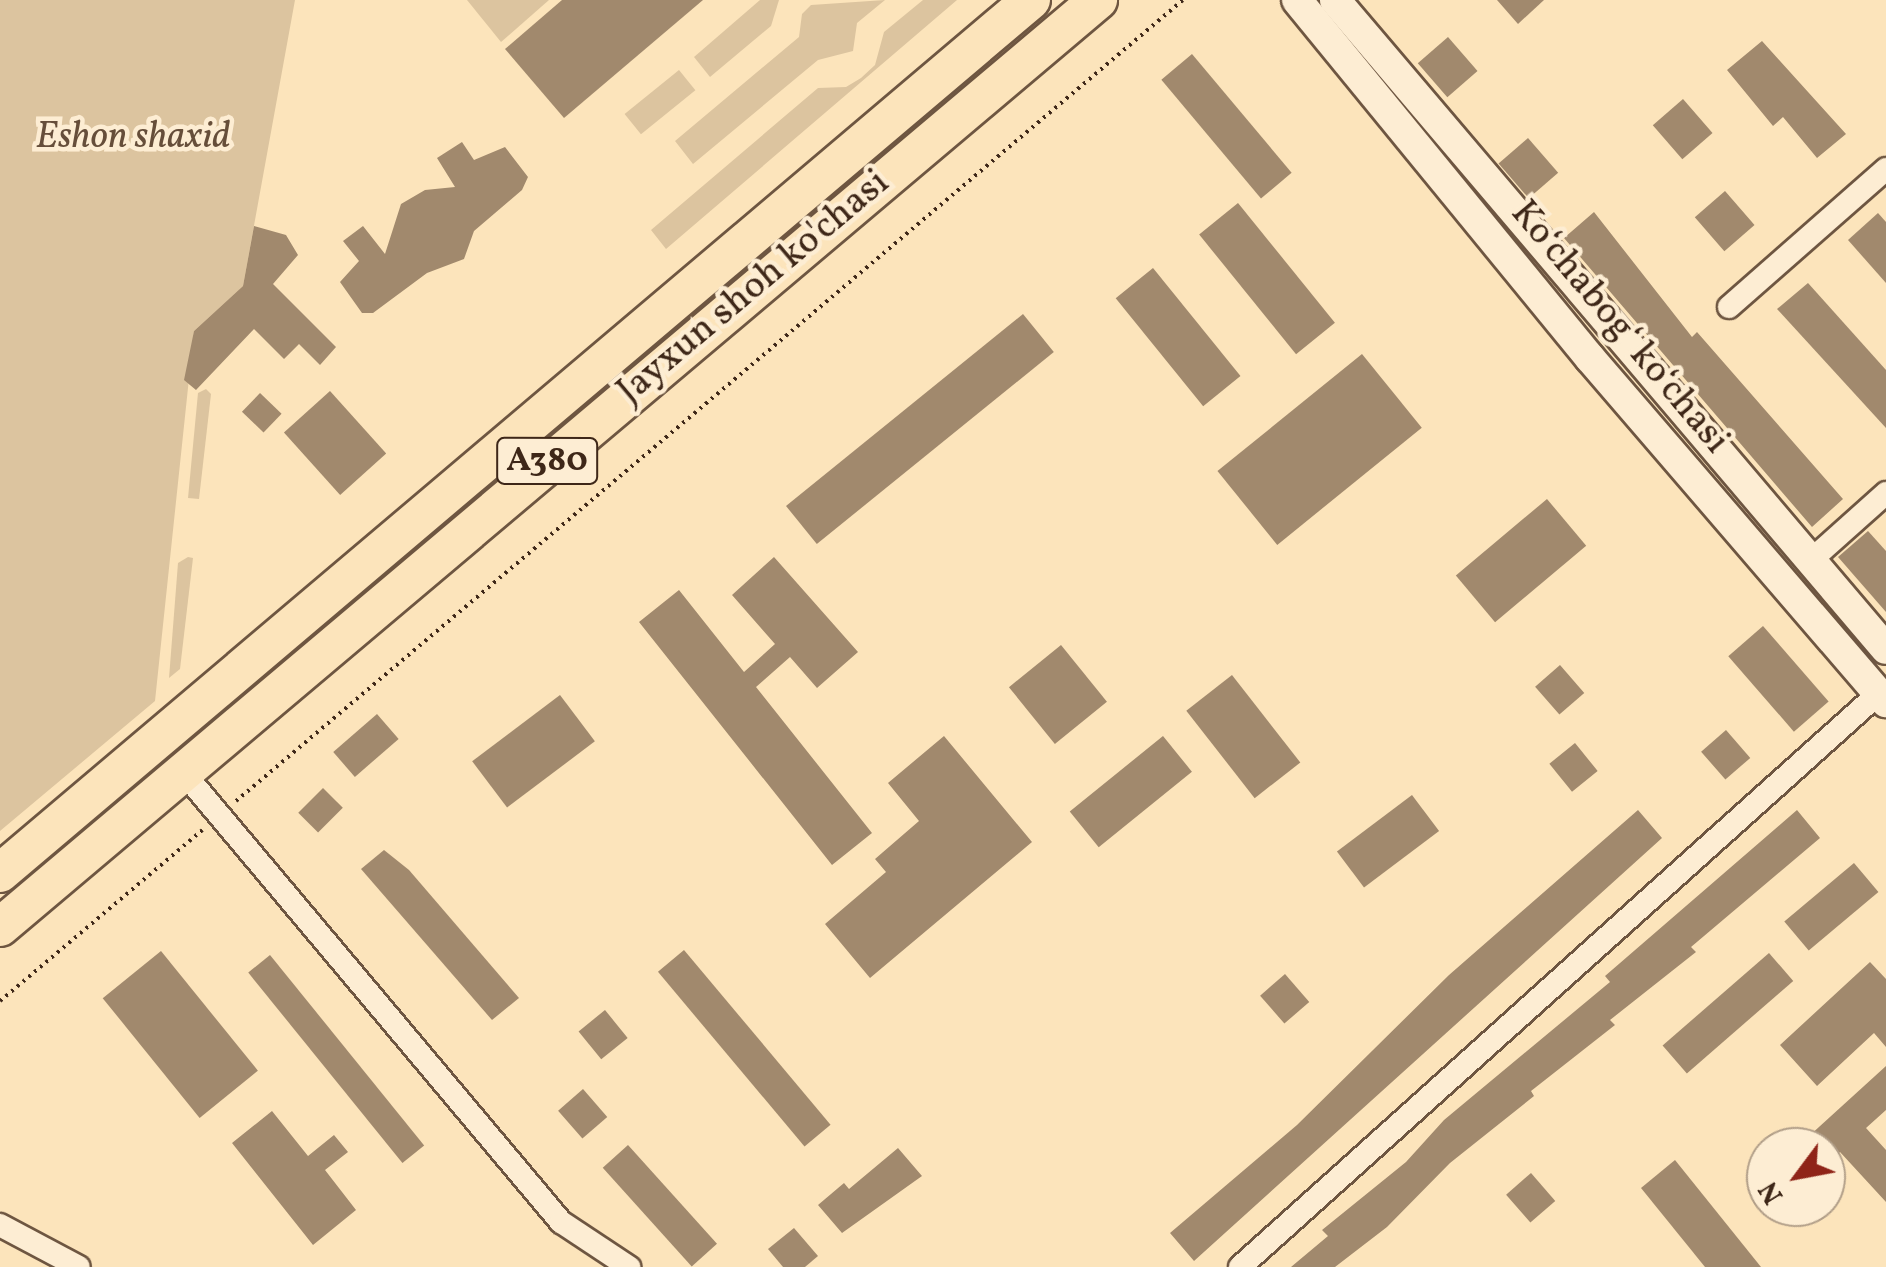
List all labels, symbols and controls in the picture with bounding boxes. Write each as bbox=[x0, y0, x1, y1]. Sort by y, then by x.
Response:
park label: Eshon shaxid bbox=[35, 115, 231, 161]
street label: Jayxun shoh ko'chasi bbox=[609, 161, 899, 415]
street label: Ko‘chabog‘ ko‘chasi bbox=[1500, 192, 1738, 464]
road number: A380 bbox=[494, 431, 600, 491]
north arrow bbox=[1746, 1127, 1846, 1227]
text: N bbox=[1750, 1173, 1794, 1211]

